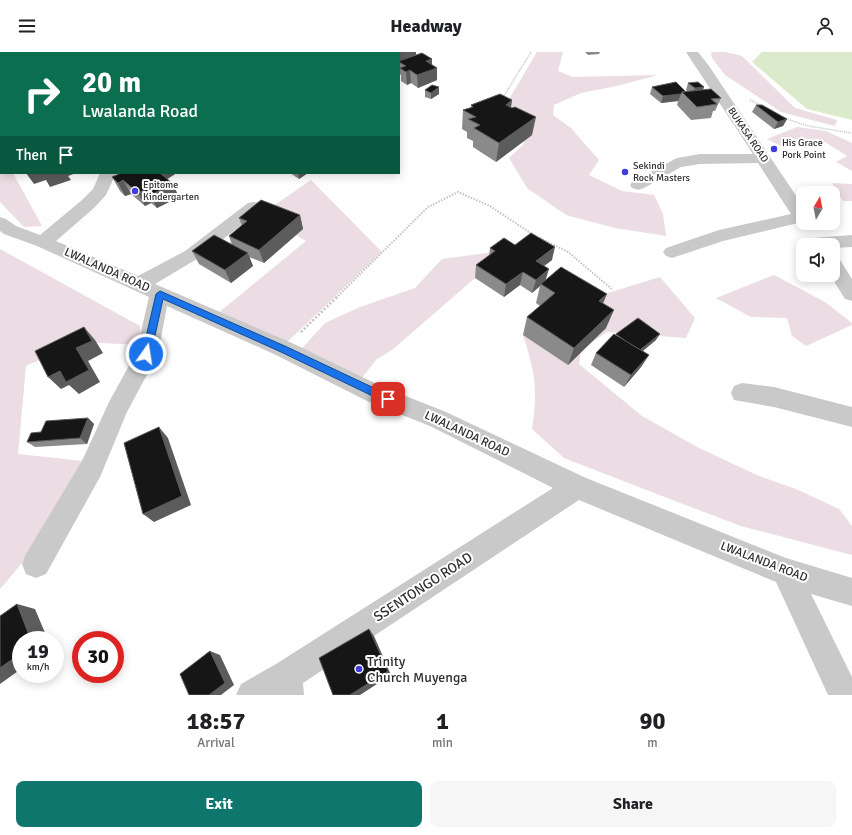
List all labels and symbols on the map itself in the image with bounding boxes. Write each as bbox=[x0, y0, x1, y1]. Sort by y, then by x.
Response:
street label: BUKASA ROAD bbox=[725, 105, 771, 165]
place label: His Grace Pork Point bbox=[782, 137, 826, 161]
marker: His Grace Pork Point bbox=[769, 144, 779, 154]
place label: Sekindi Rock Masters bbox=[633, 160, 691, 184]
marker: Sekindi Rock Masters bbox=[620, 167, 630, 177]
place label: Epitome Kindergarten bbox=[143, 179, 199, 203]
marker: Epitome Kindergarten bbox=[130, 186, 140, 196]
north arrow bbox=[796, 186, 840, 230]
street label: LWALANDA ROAD bbox=[62, 244, 152, 296]
position arrow bbox=[125, 333, 167, 375]
pin bbox=[371, 382, 405, 416]
street label: LWALANDA ROAD bbox=[422, 408, 512, 460]
street label: LWALANDA ROAD bbox=[718, 539, 810, 586]
street label: SSENTONGO ROAD bbox=[370, 549, 476, 625]
speed limit sign: 30 bbox=[72, 631, 124, 683]
place label: Trinity Church Muyenga bbox=[367, 653, 467, 686]
marker: Trinity Church Muyenga bbox=[354, 664, 364, 674]

